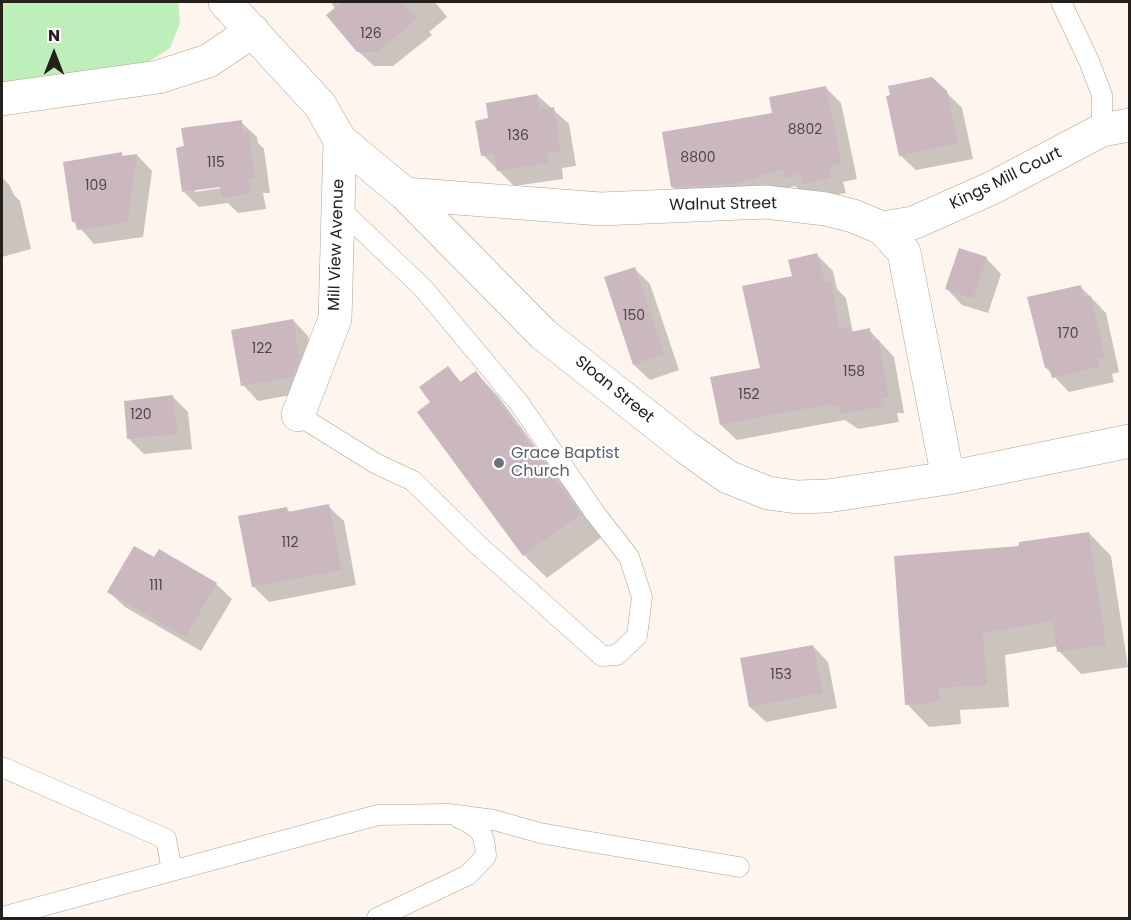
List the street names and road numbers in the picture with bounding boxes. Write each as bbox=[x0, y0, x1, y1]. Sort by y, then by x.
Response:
street label: Kings Mill Court bbox=[947, 144, 1065, 214]
street label: Mill View Avenue bbox=[325, 179, 349, 311]
street label: Walnut Street bbox=[669, 194, 777, 216]
street label: Sloan Street bbox=[571, 352, 657, 428]

